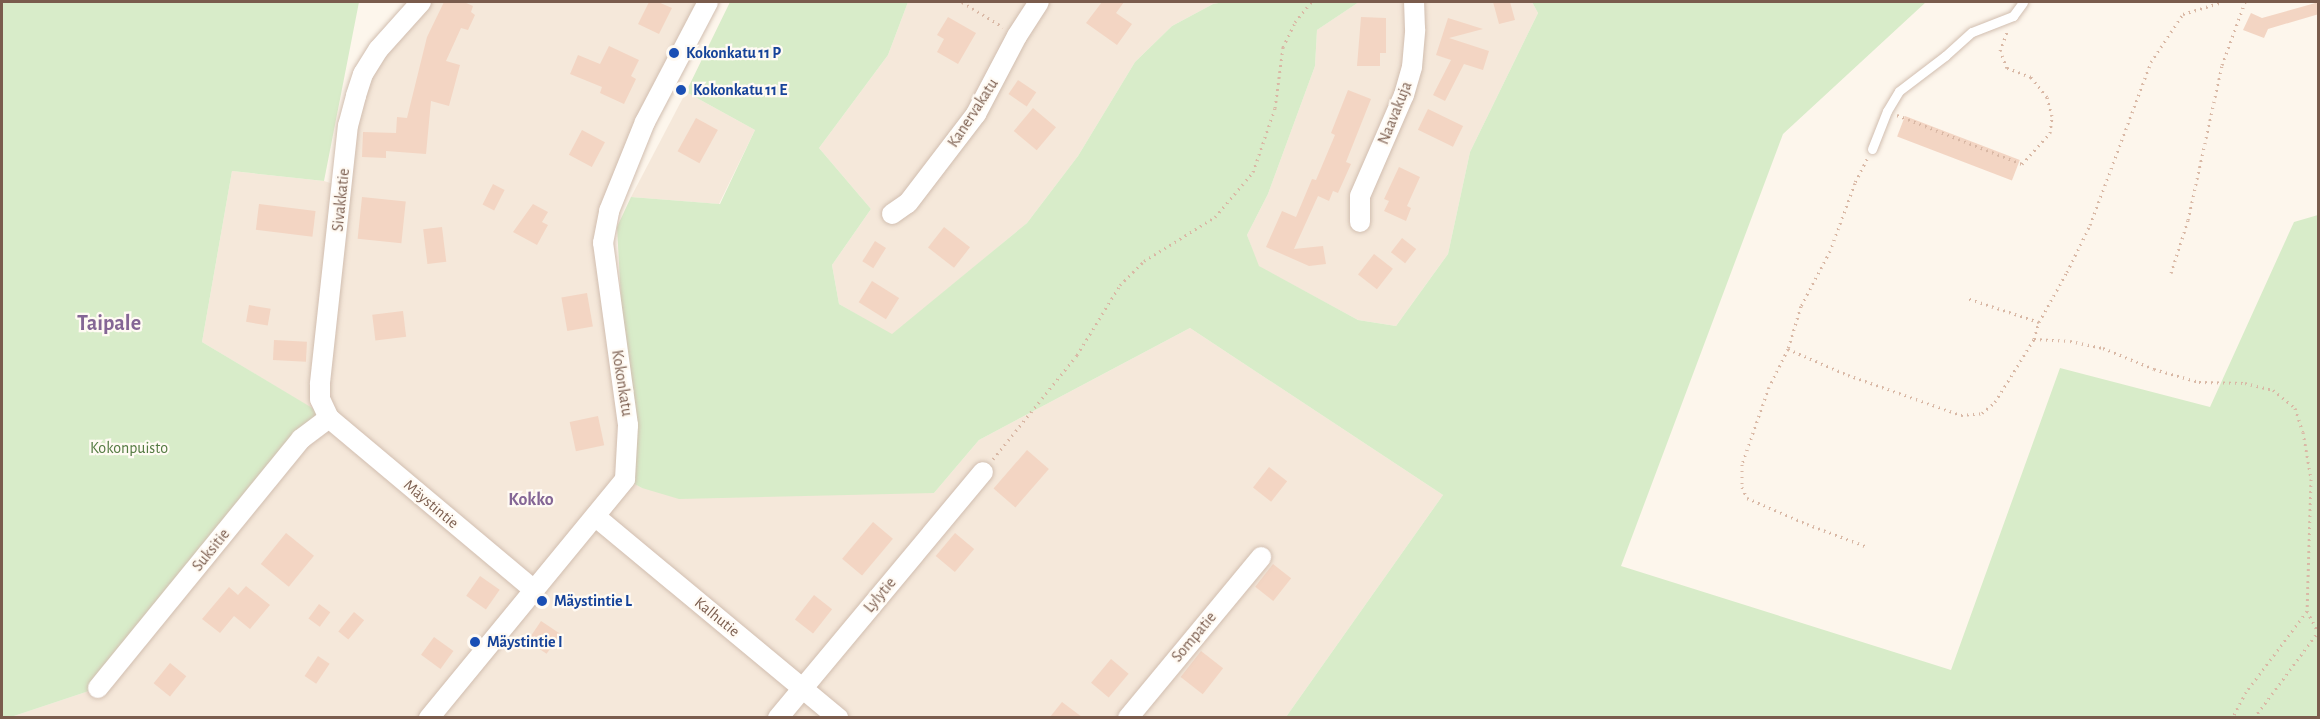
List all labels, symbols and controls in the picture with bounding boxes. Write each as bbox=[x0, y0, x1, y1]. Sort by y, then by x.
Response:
place label: Kokonkatu 11 P bbox=[686, 43, 781, 63]
marker: Kokonkatu 11 P bbox=[667, 46, 681, 60]
street label: Kanervakatu bbox=[944, 75, 1002, 151]
street label: Naavakuja bbox=[1374, 79, 1416, 147]
place label: Kokonkatu 11 E bbox=[693, 80, 787, 100]
marker: Kokonkatu 11 E bbox=[674, 83, 688, 97]
street label: Sivakkatie bbox=[328, 168, 354, 232]
district label: Taipale bbox=[77, 311, 141, 337]
street label: Kokonkatu bbox=[607, 348, 637, 418]
park label: Kokonpuisto bbox=[90, 438, 168, 458]
street label: Mäystintie bbox=[400, 475, 462, 533]
district label: Kokko bbox=[508, 489, 554, 511]
street label: Suksitie bbox=[188, 525, 234, 575]
street label: Lylytie bbox=[860, 573, 900, 617]
place label: Mäystintie L bbox=[554, 591, 632, 611]
street label: Kalhutie bbox=[690, 593, 744, 641]
marker: Mäystintie L bbox=[535, 594, 549, 608]
street label: Sompatie bbox=[1167, 608, 1221, 666]
place label: Mäystintie I bbox=[487, 632, 563, 652]
marker: Mäystintie I bbox=[468, 635, 482, 649]

